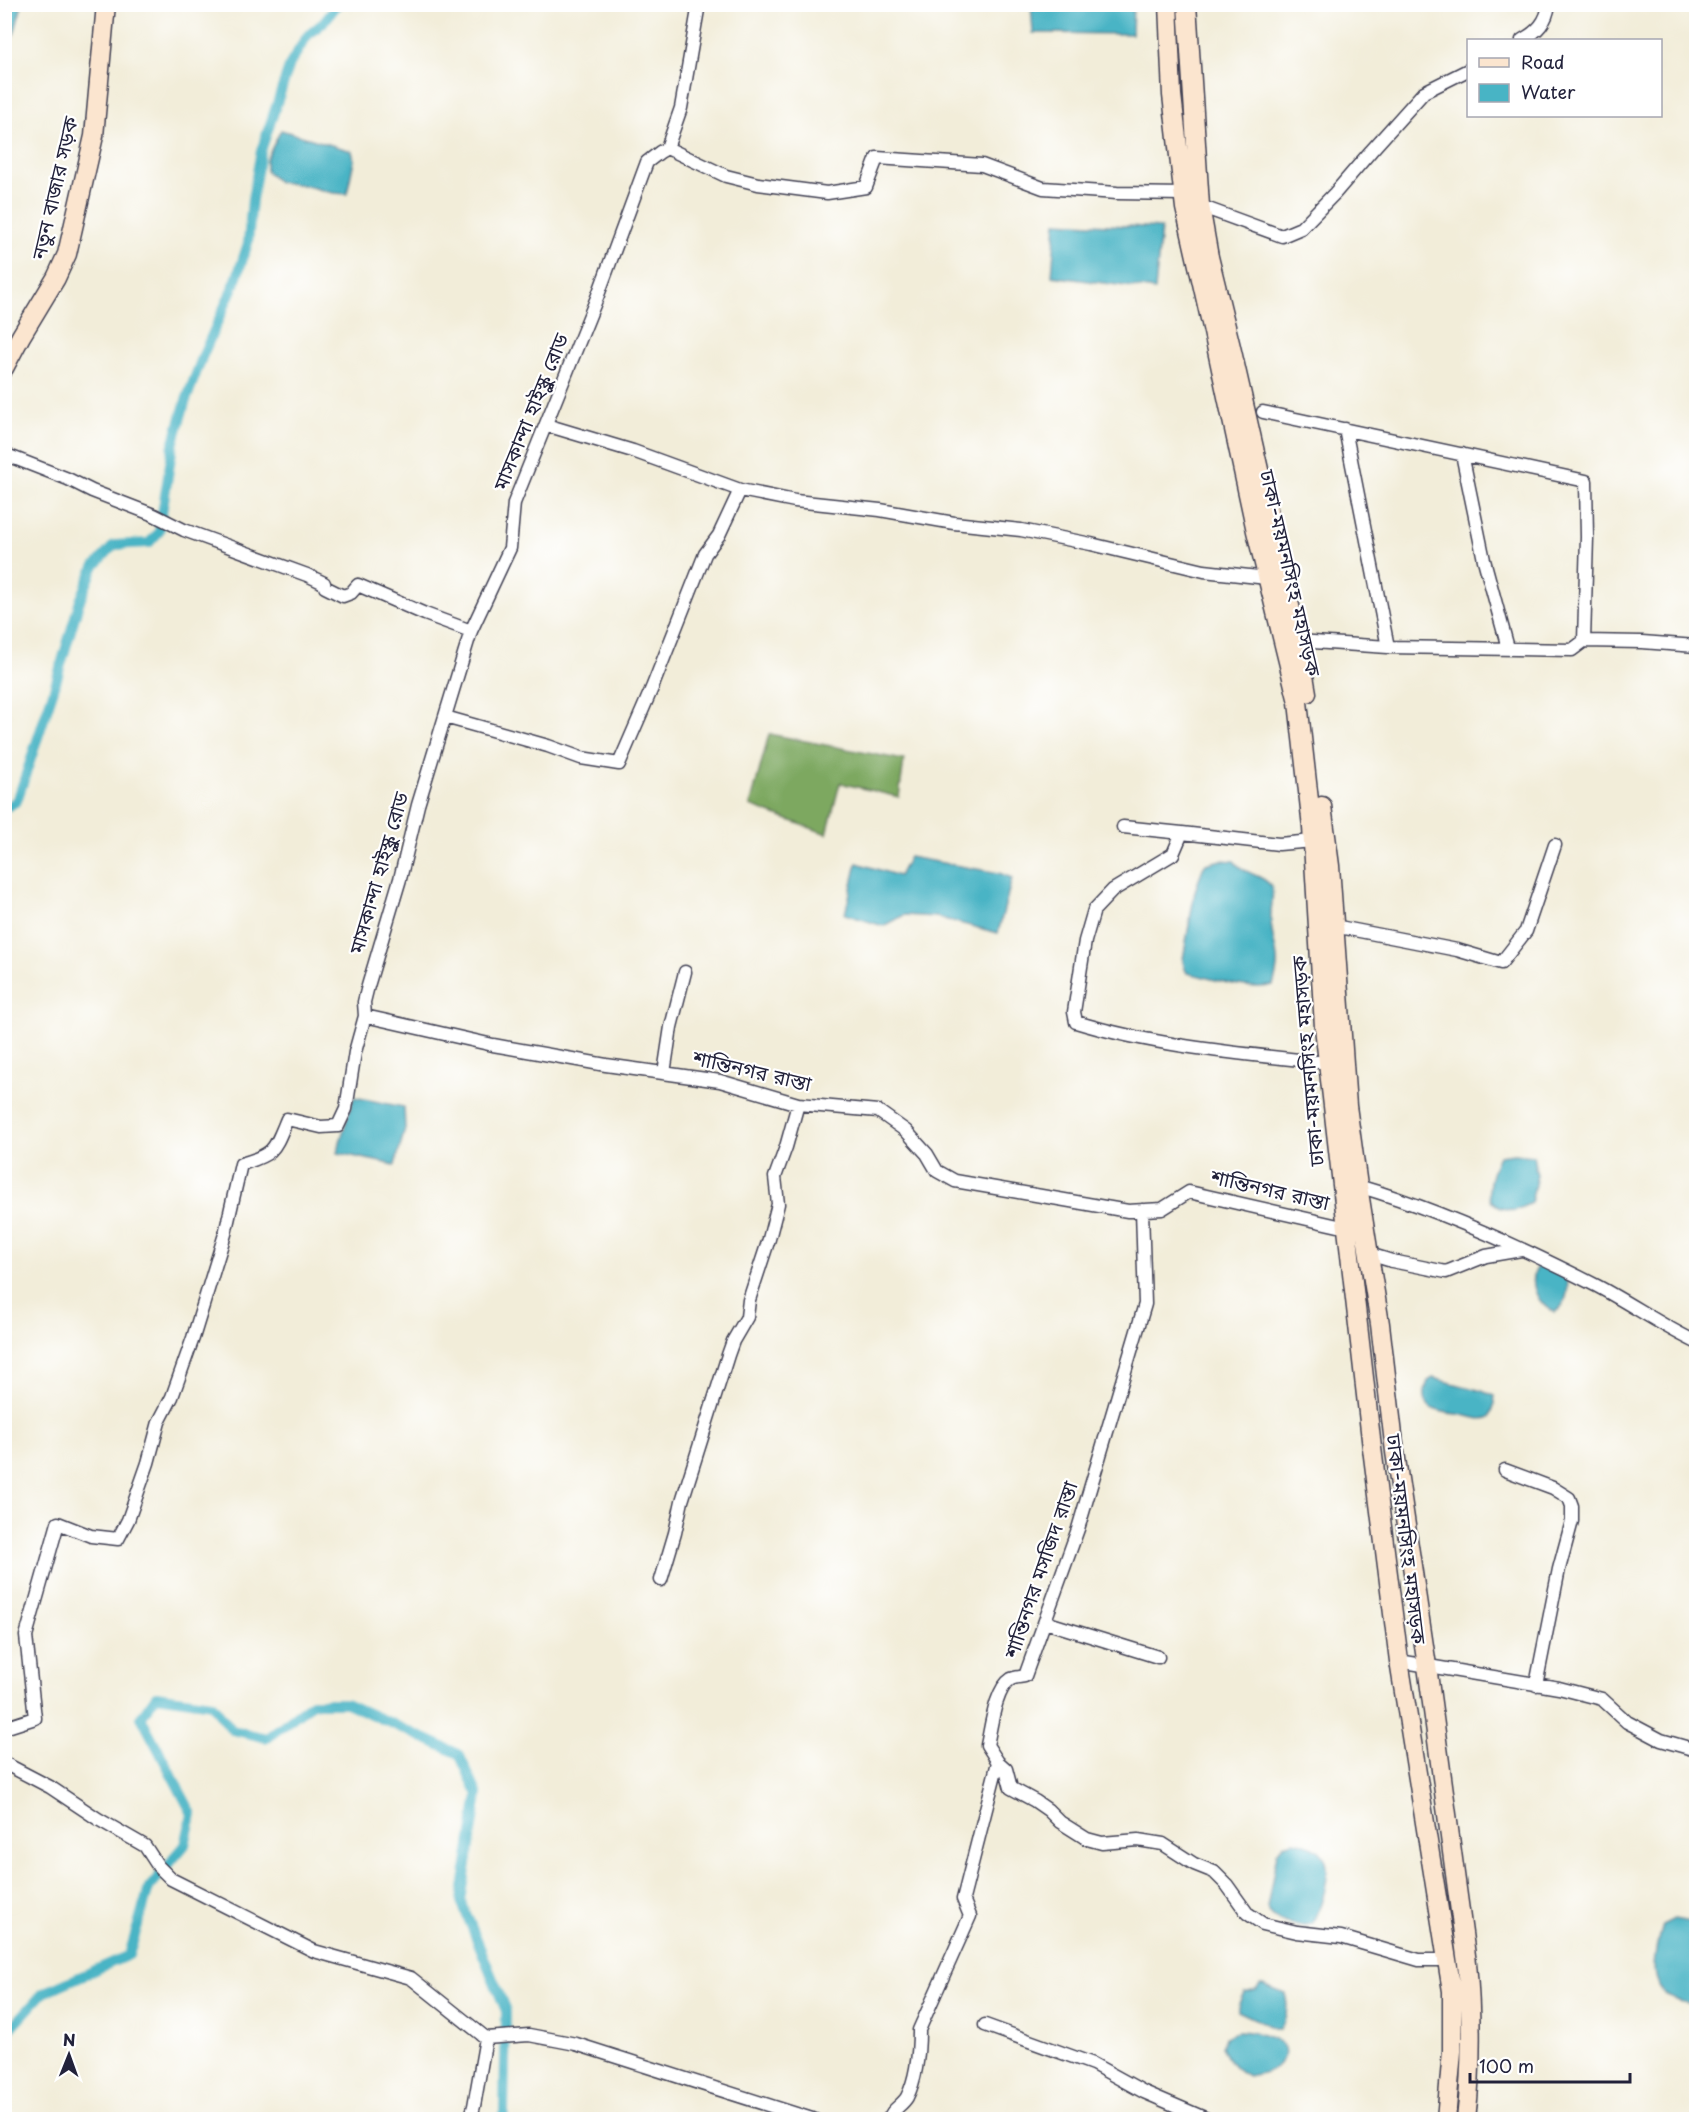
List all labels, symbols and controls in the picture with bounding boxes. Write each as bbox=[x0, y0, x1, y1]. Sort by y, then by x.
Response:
legend bbox=[1467, 39, 1662, 117]
text: Road bbox=[1521, 48, 1565, 75]
text: Water bbox=[1521, 78, 1576, 105]
street label: নতুন বাজার সড়ক bbox=[23, 113, 85, 263]
street label: মাসকান্দা হাইস্কুল রোড bbox=[484, 328, 576, 496]
street label: ঢাকা-ময়মনসিংহ মহাসড়ক bbox=[1252, 466, 1330, 680]
street label: মাসকান্দা হাইস্কুল রোড bbox=[340, 788, 416, 958]
street label: ঢাকা-ময়মনসিংহ মহাসড়ক bbox=[1283, 954, 1331, 1169]
street label: শান্তিনগর রাস্তা bbox=[689, 1042, 815, 1098]
street label: শান্তিনগর রাস্তা bbox=[1207, 1161, 1333, 1217]
street label: ঢাকা-ময়মনসিংহ মহাসড়ক bbox=[1379, 1431, 1435, 1646]
street label: শান্তিনগর মসজিদ রাস্তা bbox=[995, 1476, 1085, 1663]
north arrow bbox=[39, 2025, 99, 2085]
text: N bbox=[63, 2027, 76, 2051]
scale bar bbox=[1470, 2046, 1630, 2084]
text: 100 m bbox=[1479, 2052, 1534, 2079]

